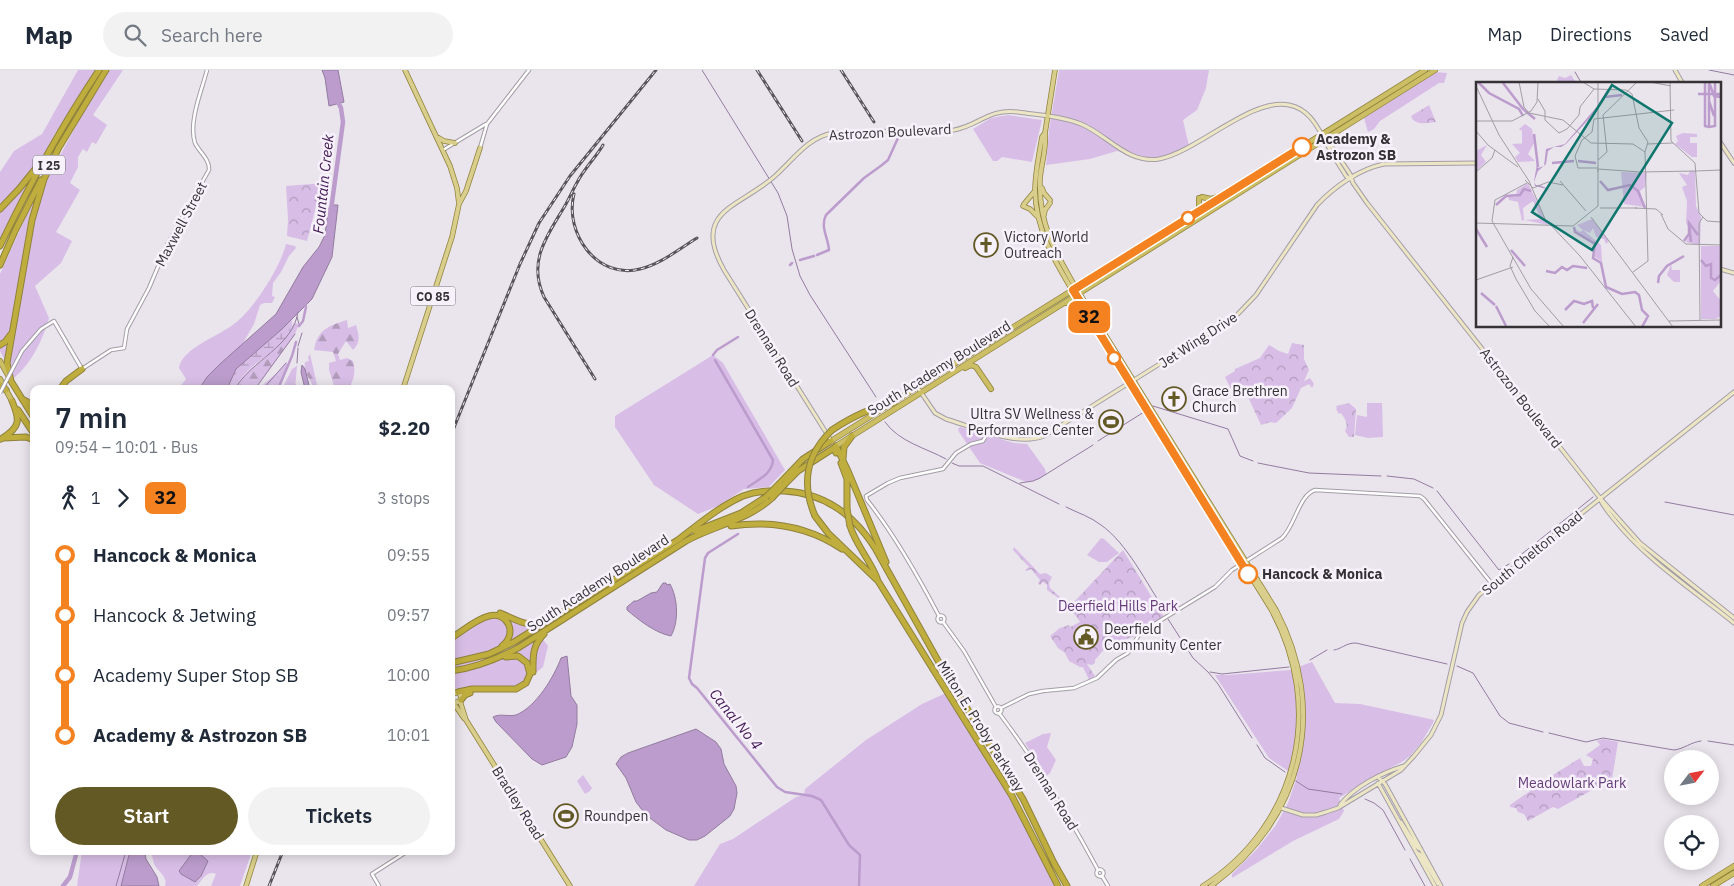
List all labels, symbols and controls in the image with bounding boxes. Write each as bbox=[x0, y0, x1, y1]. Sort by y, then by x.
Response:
search box bbox=[103, 12, 453, 57]
text: Map bbox=[25, 19, 73, 51]
icon: search bbox=[121, 21, 149, 49]
text: Search here bbox=[161, 23, 263, 47]
text: Map bbox=[1487, 23, 1522, 46]
text: Directions bbox=[1550, 23, 1632, 46]
text: Saved bbox=[1660, 23, 1709, 46]
inset map bbox=[1476, 82, 1722, 328]
street label: Astrozon Boulevard bbox=[828, 120, 952, 144]
place label: Academy & Astrozon SB bbox=[1316, 130, 1396, 164]
water label: Fountain Creek bbox=[308, 133, 338, 235]
marker: Academy & Astrozon SB bbox=[1292, 137, 1312, 157]
road number: I 25 bbox=[33, 156, 65, 174]
street label: Maxwell Street bbox=[151, 178, 211, 270]
unlabelled marker bbox=[1181, 211, 1195, 225]
place label: Victory World Outreach bbox=[1004, 228, 1089, 262]
church icon: Victory World Outreach bbox=[973, 232, 999, 258]
road number: CO 85 bbox=[410, 287, 456, 306]
line badge: 32 bbox=[1066, 301, 1112, 333]
street label: Drennan Road bbox=[741, 305, 803, 391]
text: 32 bbox=[1078, 305, 1100, 328]
street label: Jet Wing Drive bbox=[1155, 308, 1241, 372]
street label: South Academy Boulevard bbox=[864, 317, 1014, 419]
street label: Astrozon Boulevard bbox=[1476, 344, 1566, 452]
unlabelled marker bbox=[1107, 351, 1121, 365]
place label: Grace Brethren Church bbox=[1192, 382, 1288, 416]
church icon: Grace Brethren Church bbox=[1161, 386, 1187, 412]
text: 7 min bbox=[55, 399, 127, 436]
place label: Ultra SV Wellness & Performance Center bbox=[968, 405, 1094, 439]
sports icon: Ultra SV Wellness & Performance Center bbox=[1098, 409, 1124, 435]
text: $2.20 bbox=[378, 416, 430, 440]
text: 09:54 – 10:01 · Bus bbox=[55, 437, 198, 457]
icon: walk bbox=[55, 484, 83, 512]
icon: forward bbox=[109, 484, 137, 512]
text: 32 bbox=[155, 486, 176, 509]
text: 1 bbox=[91, 488, 101, 508]
text: 3 stops bbox=[377, 488, 430, 508]
street label: South Chelton Road bbox=[1478, 507, 1586, 599]
street label: South Academy Boulevard bbox=[524, 530, 672, 636]
text: Hancock & Monica bbox=[93, 543, 256, 567]
text: 09:55 bbox=[387, 545, 430, 565]
marker: Hancock & Monica bbox=[1238, 564, 1258, 584]
place label: Hancock & Monica bbox=[1262, 565, 1382, 583]
park label: Deerfield Hills Park bbox=[1058, 597, 1179, 615]
text: Hancock & Jetwing bbox=[93, 603, 256, 627]
text: 09:57 bbox=[387, 605, 430, 625]
place label: Deerfield Community Center bbox=[1104, 620, 1222, 654]
public building icon: Deerfield Community Center bbox=[1073, 624, 1099, 650]
street label: Milton E. Proby Parkway bbox=[933, 657, 1029, 795]
text: Academy Super Stop SB bbox=[93, 663, 299, 687]
text: 10:00 bbox=[387, 665, 430, 685]
water label: Canal No 4 bbox=[706, 684, 766, 754]
text: Academy & Astrozon SB bbox=[93, 723, 307, 747]
text: 10:01 bbox=[387, 725, 430, 745]
street label: Drennan Road bbox=[1020, 748, 1082, 834]
north arrow bbox=[1664, 750, 1719, 805]
map controls bbox=[1664, 750, 1719, 870]
street label: Bradley Road bbox=[488, 763, 548, 843]
park label: Meadowlark Park bbox=[1518, 774, 1627, 792]
button: Start bbox=[55, 787, 238, 845]
button: Tickets bbox=[248, 787, 430, 845]
sports icon: Roundpen bbox=[553, 803, 579, 829]
place label: Roundpen bbox=[584, 807, 648, 825]
button: locate bbox=[1664, 815, 1719, 870]

